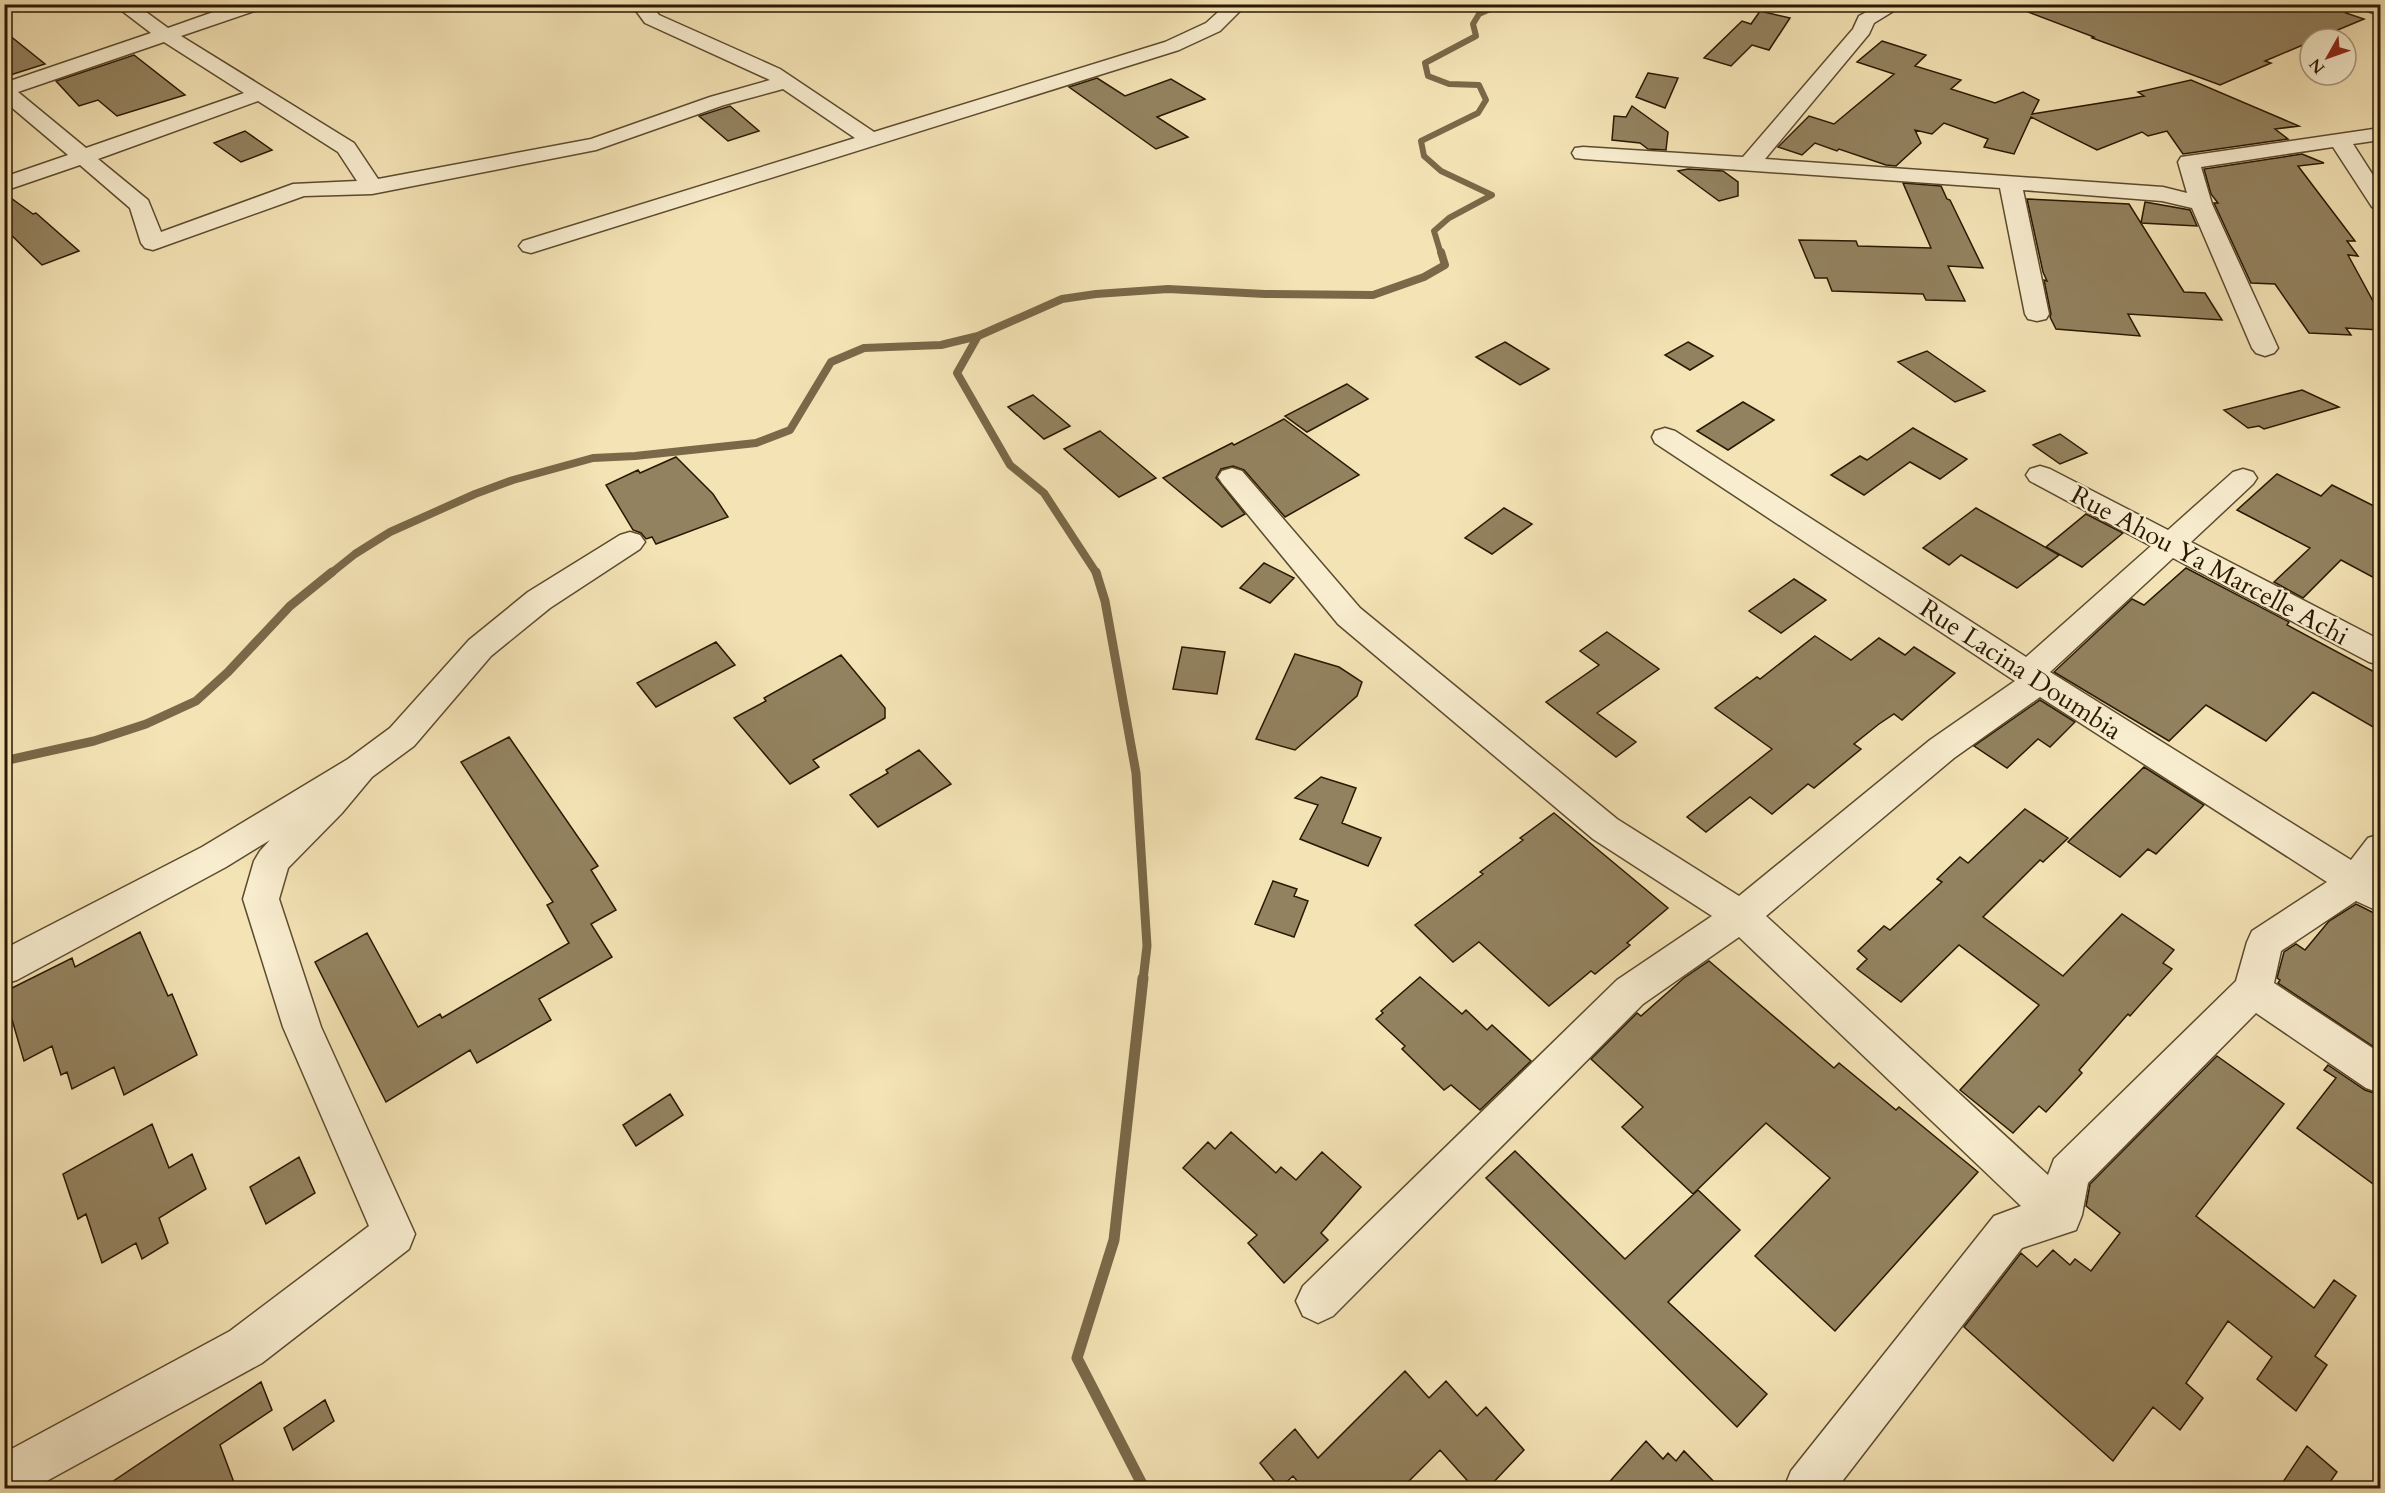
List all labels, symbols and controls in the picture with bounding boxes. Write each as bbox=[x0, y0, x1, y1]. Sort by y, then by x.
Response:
north arrow bbox=[2298, 27, 2358, 87]
text: N bbox=[2304, 54, 2330, 78]
street label: Rue Ahou Ya Marcelle Achi bbox=[2065, 477, 2355, 654]
street label: Rue Lacina Doumbia bbox=[1913, 591, 2128, 748]

